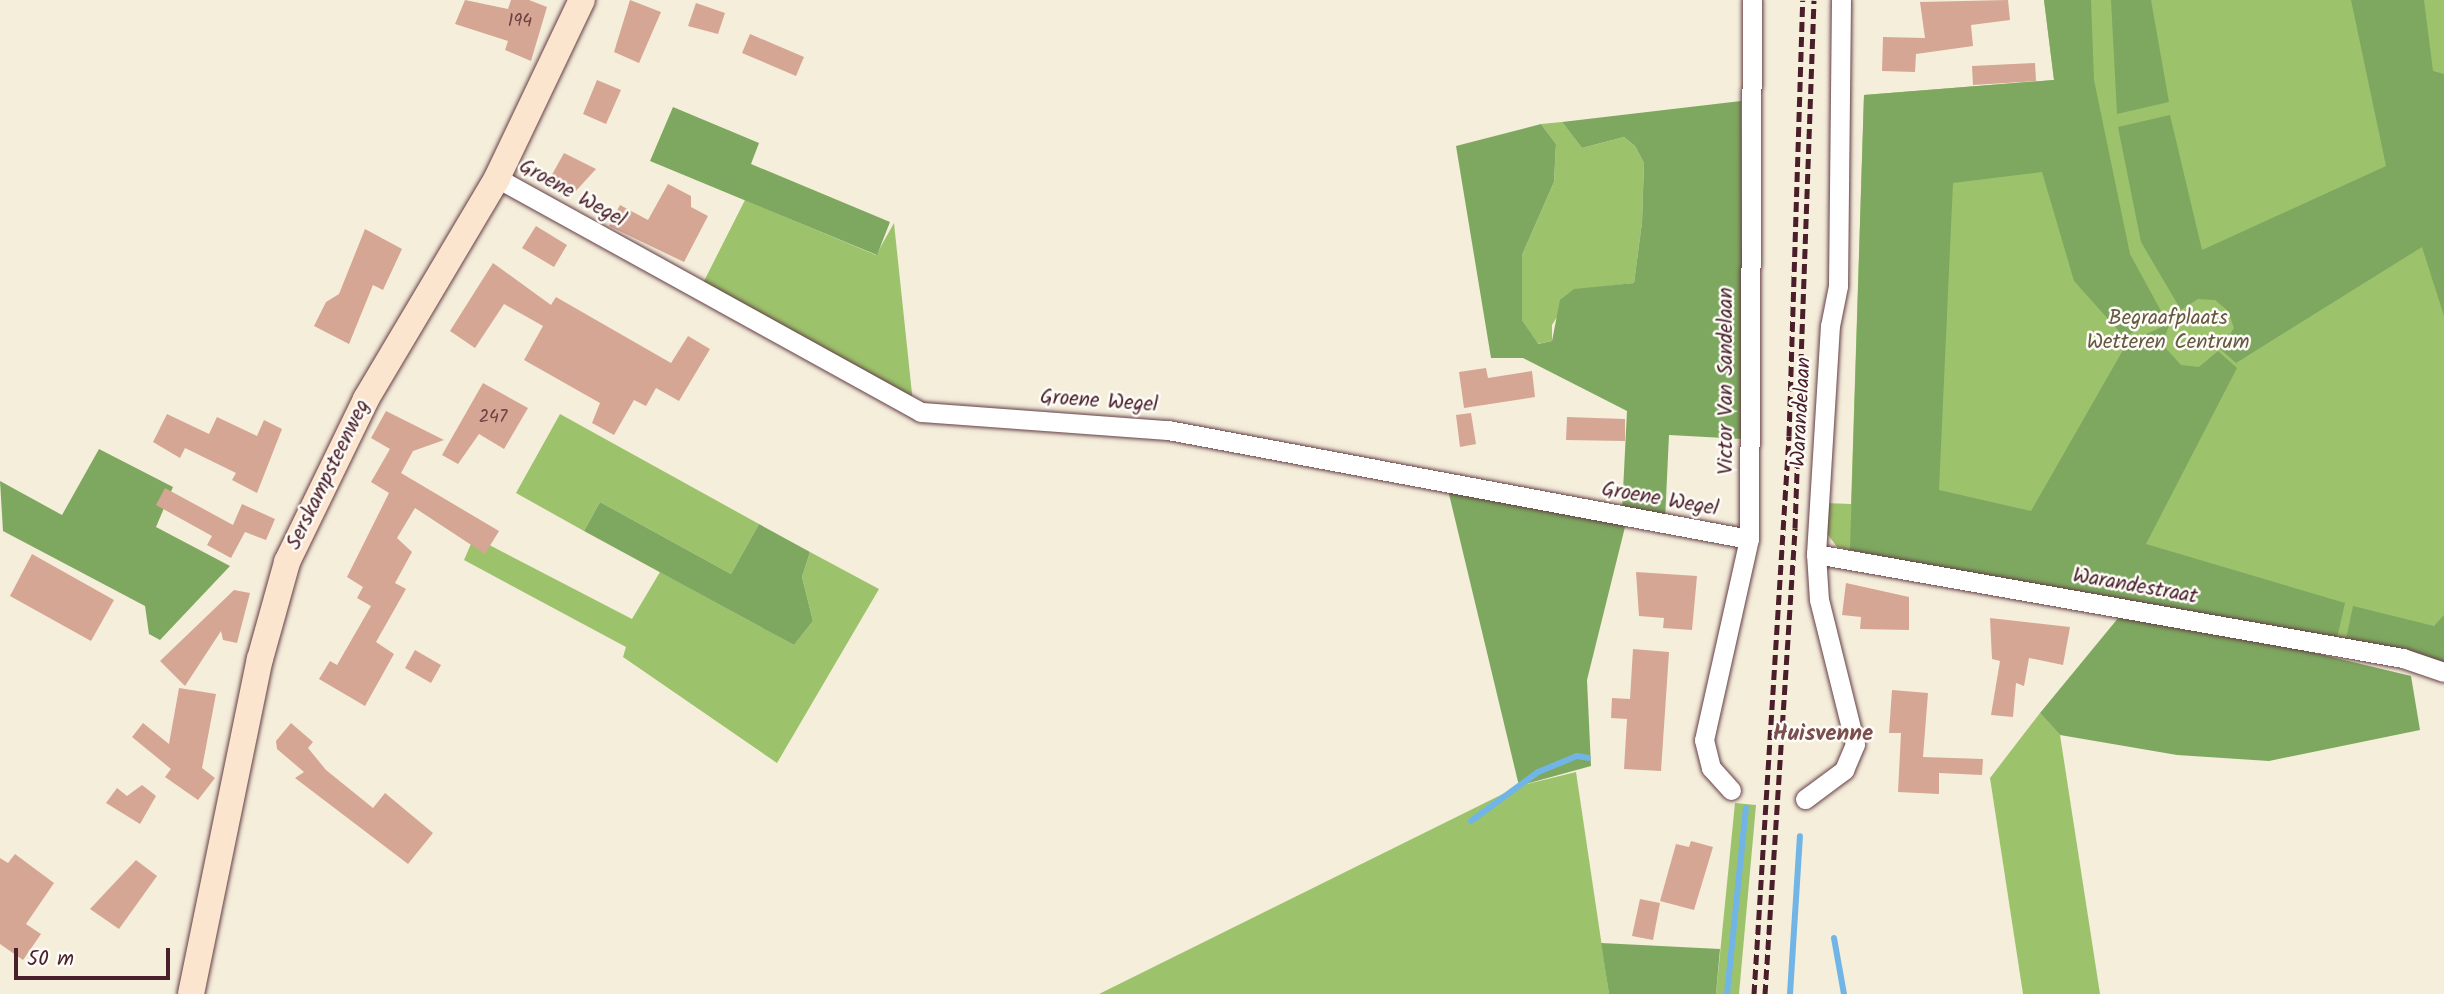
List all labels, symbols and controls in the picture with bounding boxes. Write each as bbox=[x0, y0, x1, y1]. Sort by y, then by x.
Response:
house number: 194 bbox=[508, 11, 532, 33]
street label: Groene Wegel bbox=[514, 154, 630, 234]
street label: Victor Van Sandelaan bbox=[1714, 287, 1740, 475]
park label: Begraafplaats Wetteren Centrum bbox=[2087, 306, 2249, 356]
street label: Warandelaan bbox=[1787, 356, 1817, 468]
street label: Groene Wegel bbox=[1039, 385, 1159, 419]
street label: Serskampsteenweg bbox=[282, 396, 376, 554]
house number: 247 bbox=[479, 407, 507, 429]
street label: Groene Wegel bbox=[1600, 477, 1720, 523]
street label: Warandestraat bbox=[2071, 564, 2199, 610]
district label: Huisvenne bbox=[1773, 720, 1873, 748]
scale bar bbox=[18, 934, 173, 978]
text: 50 m bbox=[27, 943, 74, 976]

